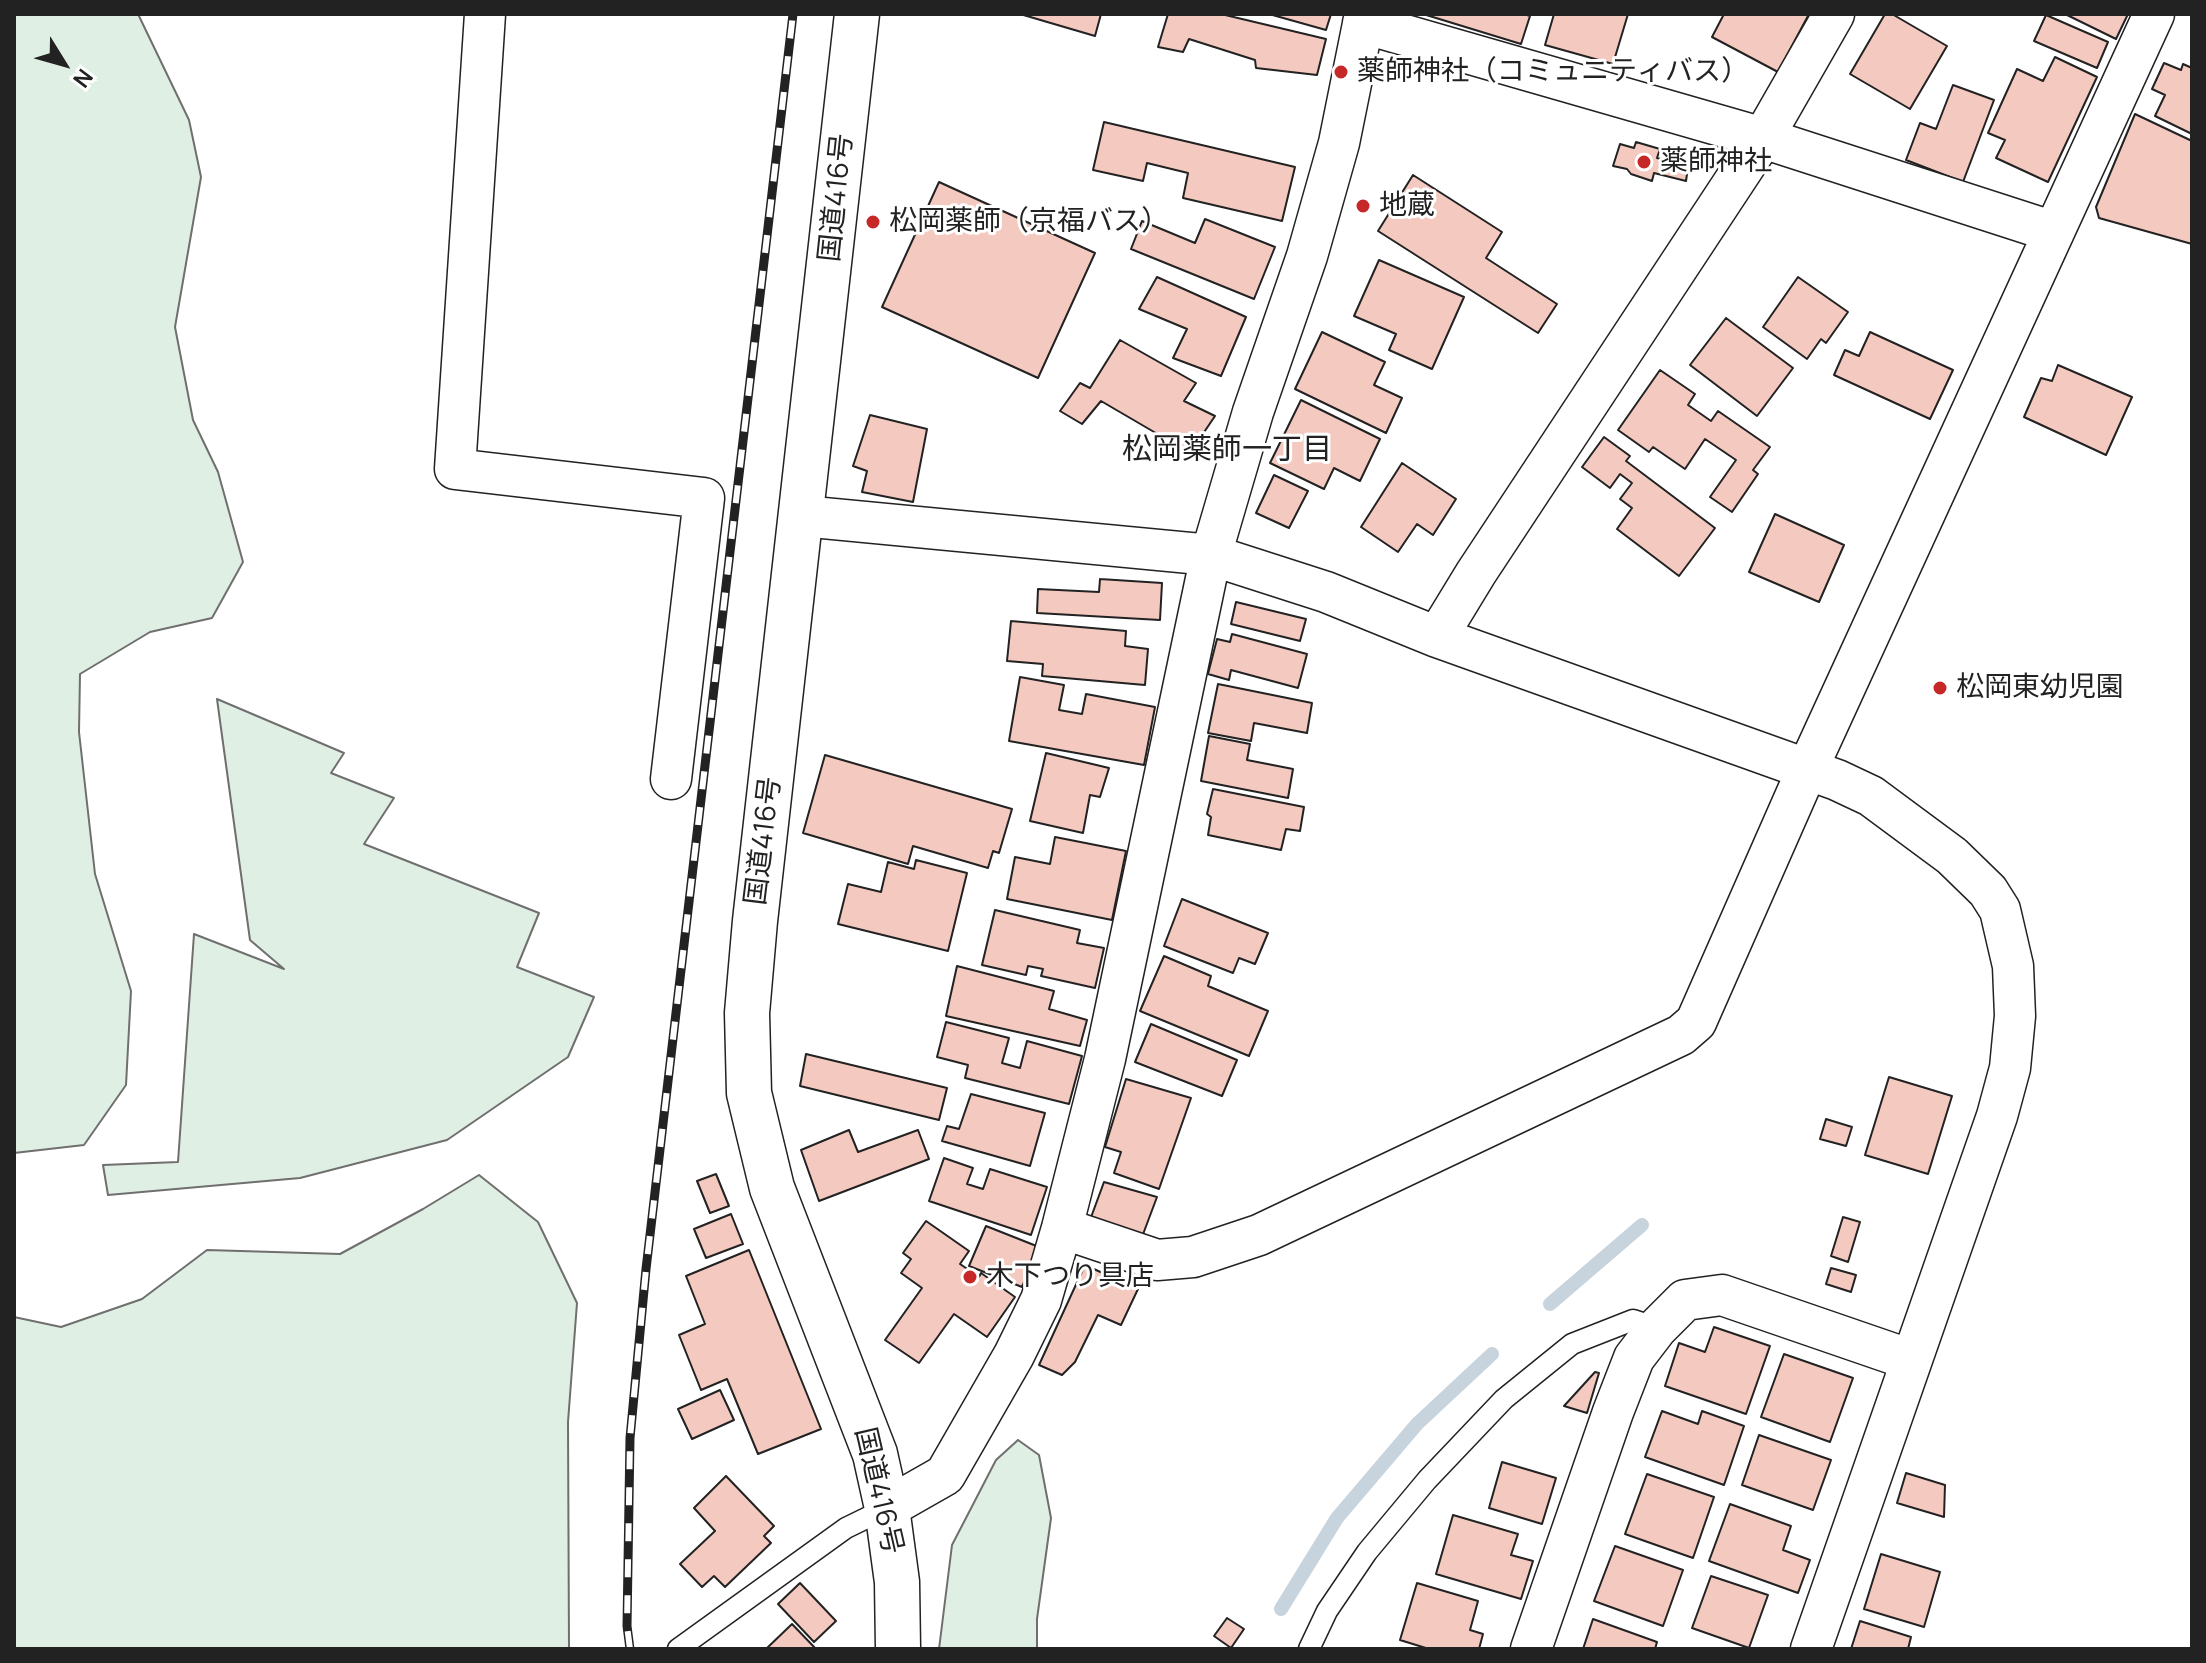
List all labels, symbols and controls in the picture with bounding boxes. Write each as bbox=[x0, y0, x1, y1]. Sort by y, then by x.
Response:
north arrow bbox=[24, 24, 104, 104]
place label: 薬師神社（コミュニティバス） bbox=[1357, 55, 1749, 89]
text: N bbox=[66, 63, 100, 94]
marker: 薬師神社（コミュニティバス） bbox=[1332, 63, 1350, 81]
street label: 国道416号 bbox=[814, 132, 860, 264]
place label: 薬師神社 bbox=[1660, 145, 1772, 179]
marker: 薬師神社 bbox=[1635, 153, 1653, 171]
place label: 地蔵 bbox=[1379, 189, 1435, 223]
marker: 地蔵 bbox=[1354, 197, 1372, 215]
place label: 松岡薬師（京福バス） bbox=[889, 205, 1169, 239]
marker: 松岡薬師（京福バス） bbox=[864, 213, 882, 231]
district label: 松岡薬師一丁目 bbox=[1122, 433, 1332, 469]
place label: 松岡東幼児園 bbox=[1956, 671, 2124, 705]
marker: 松岡東幼児園 bbox=[1931, 679, 1949, 697]
street label: 国道416号 bbox=[739, 775, 789, 907]
place label: 木下つり具店 bbox=[986, 1260, 1154, 1294]
marker: 木下つり具店 bbox=[961, 1268, 979, 1286]
street label: 国道416号 bbox=[847, 1424, 909, 1558]

